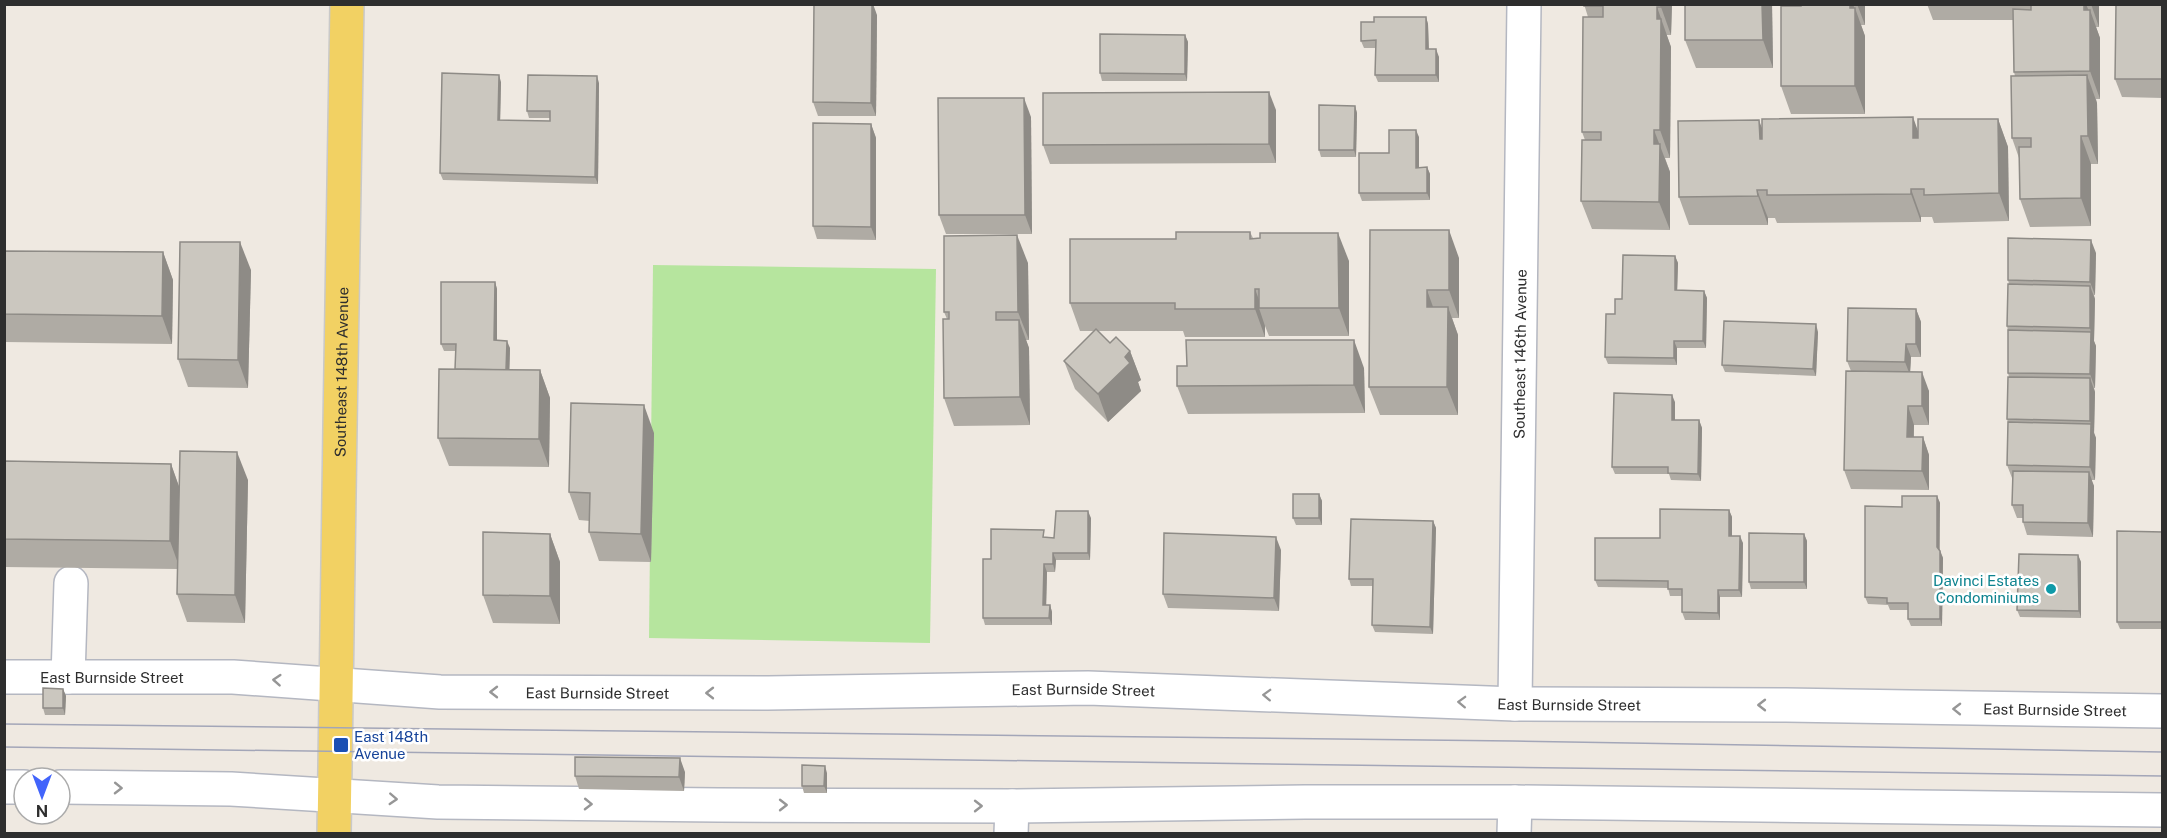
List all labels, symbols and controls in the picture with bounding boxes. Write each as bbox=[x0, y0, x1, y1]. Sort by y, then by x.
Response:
street label: Southeast 146th Avenue bbox=[1510, 269, 1529, 439]
street label: Southeast 148th Avenue bbox=[331, 287, 351, 457]
place label: Davinci Estates Condominiums bbox=[1933, 572, 2039, 606]
marker: Davinci Estates Condominiums bbox=[2044, 582, 2058, 596]
street label: East Burnside Street bbox=[40, 669, 184, 686]
one-way arrow bbox=[273, 674, 282, 687]
street label: East Burnside Street bbox=[1011, 679, 1156, 699]
street label: East Burnside Street bbox=[525, 684, 670, 701]
one-way arrow bbox=[489, 686, 498, 698]
one-way arrow bbox=[705, 687, 714, 699]
one-way arrow bbox=[1263, 688, 1272, 701]
street label: East Burnside Street bbox=[1497, 695, 1641, 713]
one-way arrow bbox=[1458, 696, 1467, 709]
one-way arrow bbox=[1758, 699, 1767, 711]
street label: East Burnside Street bbox=[1983, 700, 2127, 719]
one-way arrow bbox=[1953, 703, 1962, 715]
place label: East 148th Avenue bbox=[354, 728, 428, 762]
marker: East 148th Avenue bbox=[332, 736, 350, 754]
north arrow bbox=[12, 766, 72, 826]
one-way arrow bbox=[114, 782, 123, 794]
one-way arrow bbox=[389, 793, 398, 806]
one-way arrow bbox=[583, 797, 592, 810]
one-way arrow bbox=[778, 799, 787, 811]
one-way arrow bbox=[973, 800, 982, 812]
text: N bbox=[36, 801, 48, 820]

